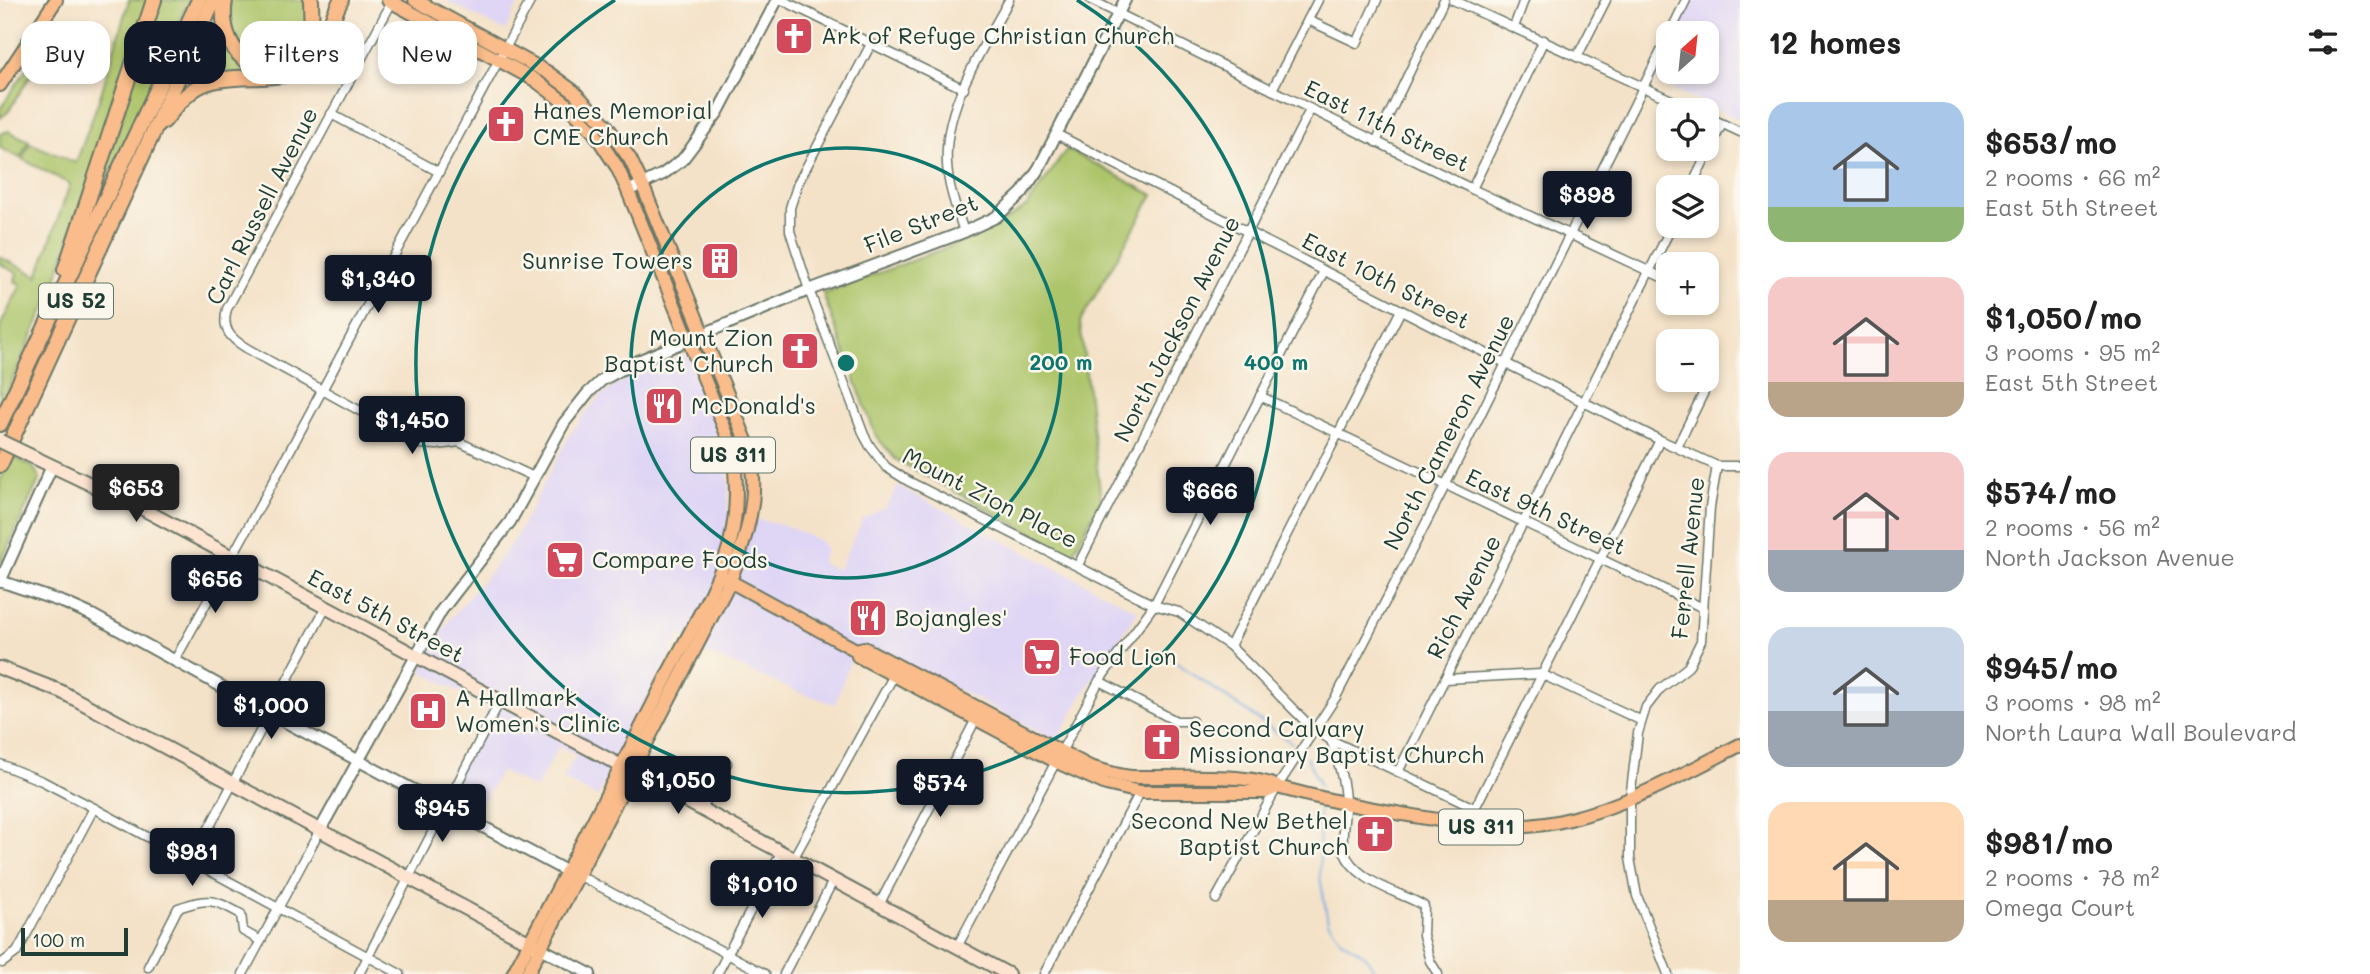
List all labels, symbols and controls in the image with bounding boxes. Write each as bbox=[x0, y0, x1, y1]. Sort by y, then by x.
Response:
church icon: Ark of Refuge Christian Church bbox=[773, 15, 815, 57]
place label: Ark of Refuge Christian Church bbox=[821, 20, 1174, 50]
chip: Buy bbox=[21, 21, 110, 84]
chip: Rent bbox=[124, 21, 226, 84]
chip: Filters bbox=[240, 21, 364, 84]
chip: New bbox=[378, 21, 477, 84]
north arrow bbox=[1656, 21, 1718, 84]
map controls bbox=[1656, 21, 1719, 392]
text: 12 homes bbox=[1768, 22, 1901, 62]
icon: filters bbox=[2304, 23, 2342, 61]
street label: East 11th Street bbox=[1300, 72, 1475, 178]
place label: Hanes Memorial CME Church bbox=[533, 95, 712, 151]
button: locate bbox=[1656, 98, 1719, 161]
street label: Carl Russell Avenue bbox=[198, 102, 324, 309]
church icon: Hanes Memorial CME Church bbox=[485, 103, 527, 145]
text: $653/mo bbox=[1985, 122, 2117, 162]
icon: home bbox=[1824, 130, 1908, 214]
text: 2 rooms · 66 m² bbox=[1985, 162, 2160, 192]
pin: $898 bbox=[1546, 172, 1628, 231]
button: layers bbox=[1656, 175, 1719, 238]
text: $898 bbox=[1559, 179, 1615, 209]
street label: File Street bbox=[859, 187, 982, 260]
text: East 5th Street bbox=[1985, 192, 2158, 222]
street label: North Jackson Avenue bbox=[1106, 210, 1246, 447]
street label: East 10th Street bbox=[1298, 225, 1475, 335]
building icon: Sunrise Towers bbox=[699, 240, 741, 282]
place label: Sunrise Towers bbox=[522, 245, 693, 275]
button: + bbox=[1656, 252, 1719, 315]
pin: $1,340 bbox=[321, 256, 435, 315]
text: $1,340 bbox=[341, 263, 415, 293]
road number: US 52 bbox=[39, 284, 113, 318]
text: $1,050/mo bbox=[1985, 297, 2142, 337]
icon: home bbox=[1824, 305, 1908, 389]
street label: North Cameron Avenue bbox=[1376, 309, 1521, 555]
place label: Mount Zion Baptist Church bbox=[604, 322, 773, 378]
button: − bbox=[1656, 329, 1719, 392]
church icon: Mount Zion Baptist Church bbox=[779, 330, 821, 372]
text: 3 rooms · 95 m² bbox=[1985, 337, 2160, 367]
text: 200 m bbox=[1030, 348, 1092, 375]
text: 400 m bbox=[1244, 348, 1308, 375]
centre of rings bbox=[834, 351, 858, 375]
text: East 5th Street bbox=[1985, 367, 2158, 397]
restaurant icon: McDonald's bbox=[643, 385, 685, 427]
place label: McDonald's bbox=[691, 390, 816, 420]
pin: $1,450 bbox=[355, 396, 469, 456]
text: $1,450 bbox=[375, 404, 449, 434]
road number: US 311 bbox=[691, 438, 775, 472]
street label: Mount Zion Place bbox=[898, 440, 1083, 554]
street label: East 9th Street bbox=[1461, 461, 1631, 561]
pin: $653 bbox=[95, 464, 177, 524]
pin: $666 bbox=[1169, 468, 1251, 527]
text: $653 bbox=[108, 472, 164, 502]
text: $574/mo bbox=[1985, 472, 2116, 512]
text: $666 bbox=[1182, 475, 1238, 505]
street label: Ferrell Avenue bbox=[1664, 475, 1710, 640]
icon: home bbox=[1824, 480, 1908, 564]
text: 2 rooms · 56 m² bbox=[1985, 512, 2160, 542]
street label: Rich Avenue bbox=[1419, 529, 1507, 664]
supermarket icon: Compare Foods bbox=[544, 539, 586, 581]
text: North Jackson Avenue bbox=[1985, 542, 2235, 572]
place label: Compare Foods bbox=[592, 544, 768, 574]
pin: $656 bbox=[174, 556, 256, 615]
street label: East 5th Street bbox=[303, 561, 470, 669]
text: $656 bbox=[187, 563, 243, 593]
restaurant icon: Bojangles' bbox=[847, 597, 889, 639]
place label: Bojangles' bbox=[895, 602, 1007, 632]
supermarket icon: Food Lion bbox=[1021, 636, 1063, 678]
place label: Food Lion bbox=[1069, 641, 1177, 671]
text: $945/mo bbox=[1985, 647, 2118, 687]
icon: home bbox=[1824, 655, 1908, 739]
pin: $1,000 bbox=[214, 682, 328, 741]
place label: A Hallmark Women's Clinic bbox=[455, 682, 620, 738]
text: 3 rooms · 98 m² bbox=[1985, 687, 2161, 717]
text: $1,000 bbox=[233, 689, 309, 719]
hospital icon: A Hallmark Women's Clinic bbox=[407, 690, 449, 732]
place label: Second Calvary Missionary Baptist Church bbox=[1189, 713, 1484, 769]
text: North Laura Wall Boulevard bbox=[1985, 717, 2296, 747]
church icon: Second Calvary Missionary Baptist Church bbox=[1141, 721, 1183, 763]
pin: $1,050 bbox=[621, 756, 735, 816]
pin: $574 bbox=[899, 760, 981, 819]
text: $1,050 bbox=[641, 764, 715, 794]
text: $574 bbox=[912, 767, 968, 797]
pin: $945 bbox=[401, 784, 483, 844]
text: $945 bbox=[414, 792, 470, 822]
place label: Second New Bethel Baptist Church bbox=[1131, 805, 1348, 861]
road number: US 311 bbox=[1439, 810, 1523, 844]
church icon: Second New Bethel Baptist Church bbox=[1354, 813, 1396, 855]
text: $981/mo bbox=[1985, 822, 2113, 862]
pin: $981 bbox=[151, 828, 233, 888]
icon: home bbox=[1824, 830, 1908, 914]
text: $981 bbox=[166, 836, 218, 866]
pin: $1,010 bbox=[705, 860, 819, 920]
text: 2 rooms · 78 m² bbox=[1985, 862, 2159, 892]
text: $1,010 bbox=[726, 868, 798, 898]
text: Omega Court bbox=[1985, 892, 2135, 922]
scale bar bbox=[21, 925, 128, 957]
text: 100 m bbox=[32, 927, 85, 952]

